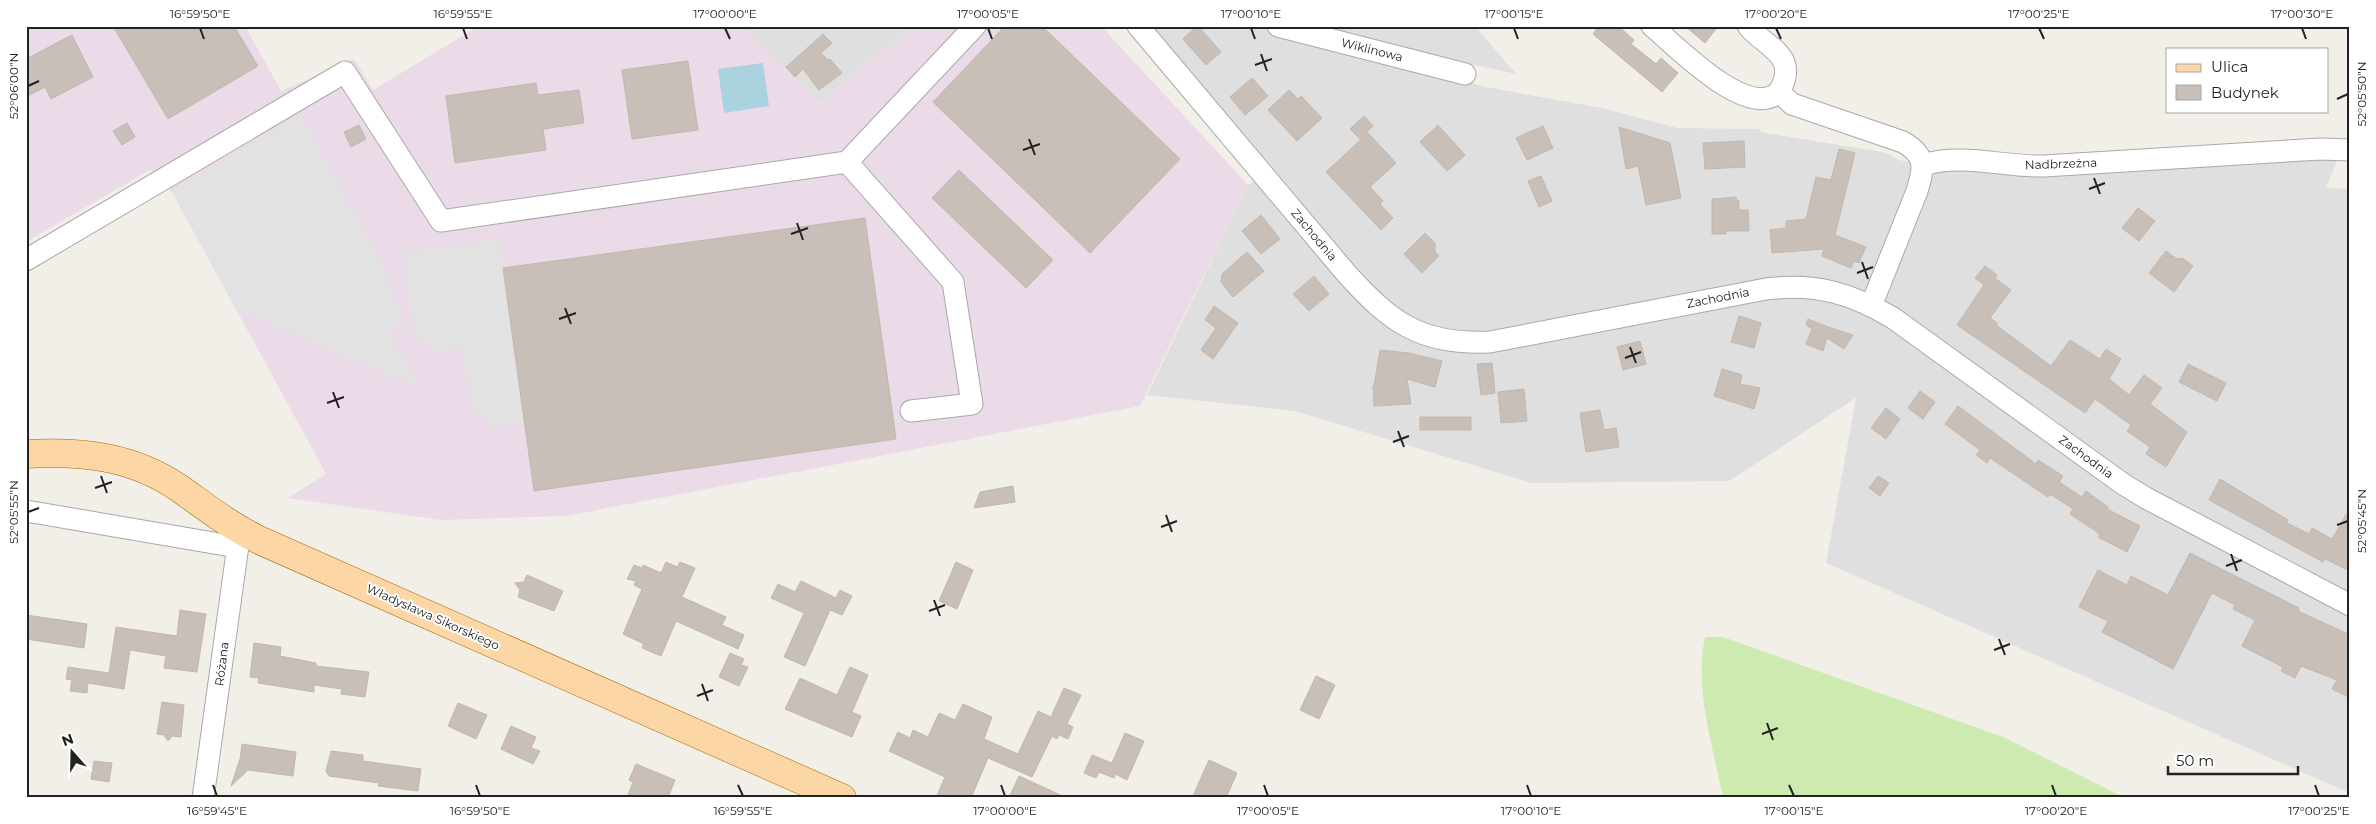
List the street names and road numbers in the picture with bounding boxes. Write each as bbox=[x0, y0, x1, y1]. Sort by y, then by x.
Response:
street label: Wiklinowa bbox=[1340, 35, 1404, 64]
street label: Nadbrzeżna bbox=[2025, 155, 2097, 172]
street label: Zachodnia bbox=[1288, 205, 1341, 264]
street label: Zachodnia bbox=[1685, 284, 1751, 311]
street label: Zachodnia bbox=[2056, 432, 2116, 481]
street label: Władysława Sikorskiego bbox=[364, 580, 502, 653]
street label: Różana bbox=[211, 641, 232, 687]

